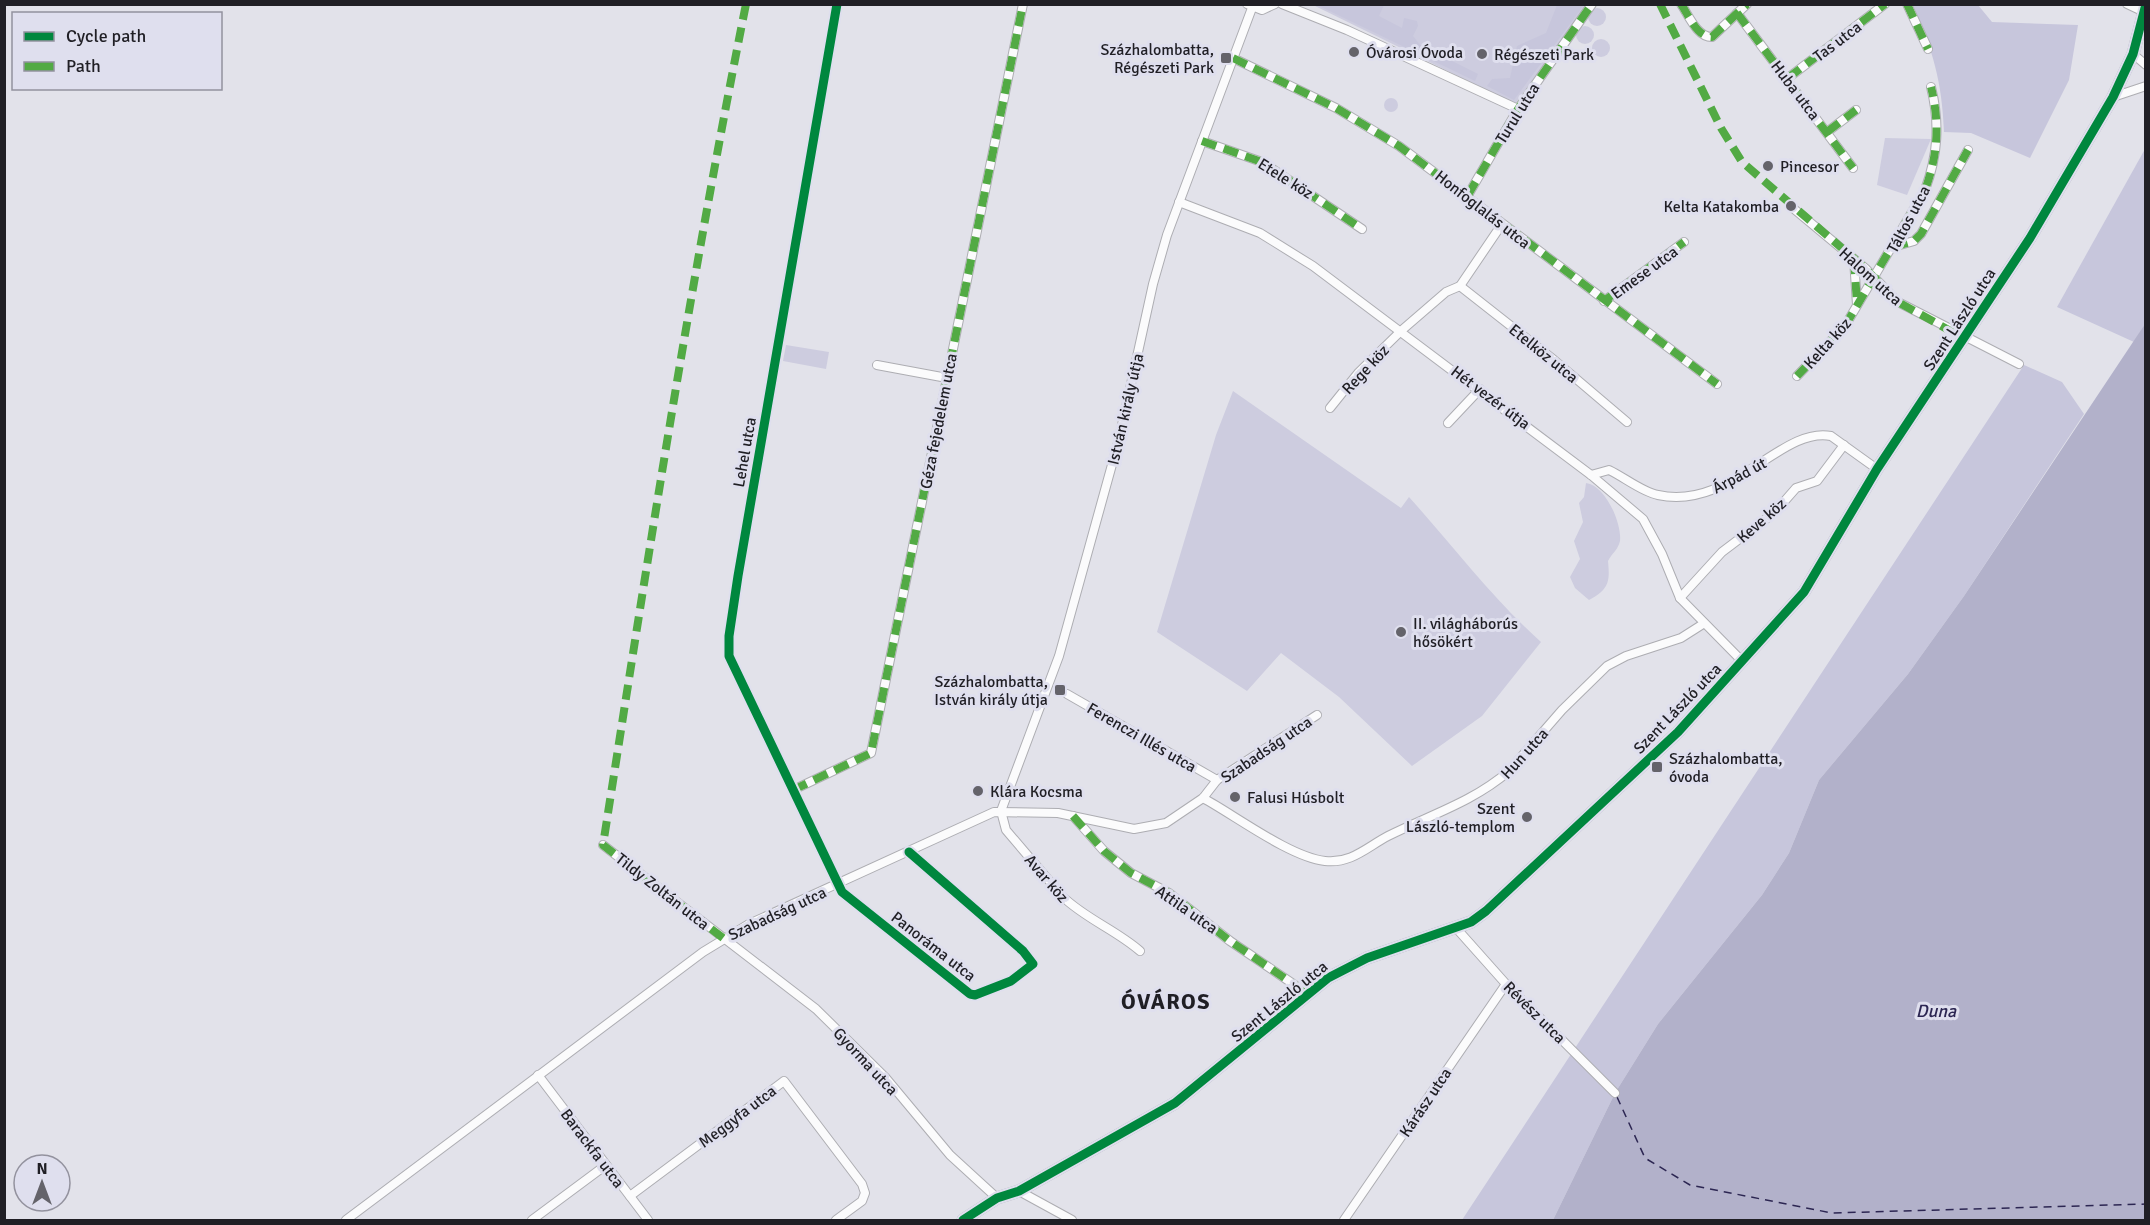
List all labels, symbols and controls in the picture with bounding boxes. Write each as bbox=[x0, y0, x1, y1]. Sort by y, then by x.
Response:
legend bbox=[12, 12, 222, 90]
street label: Tas utca bbox=[1810, 17, 1866, 66]
text: Cycle path bbox=[66, 25, 146, 47]
place label: Százhalombatta, Régészeti Park bbox=[1100, 40, 1214, 78]
place label: Óvárosi Óvoda bbox=[1366, 43, 1463, 63]
marker: Óvárosi Óvoda bbox=[1347, 45, 1361, 59]
place label: Régészeti Park bbox=[1494, 45, 1594, 65]
marker: Régészeti Park bbox=[1475, 47, 1489, 61]
marker: Százhalombatta, Régészeti Park bbox=[1219, 51, 1233, 65]
text: Path bbox=[66, 55, 101, 77]
street label: Huba utca bbox=[1766, 57, 1824, 124]
street label: Turul utca bbox=[1491, 79, 1544, 148]
street label: Etele köz bbox=[1254, 154, 1317, 204]
place label: Pincesor bbox=[1780, 157, 1839, 177]
marker: Pincesor bbox=[1761, 159, 1775, 173]
street label: Honfoglalás utca bbox=[1431, 166, 1534, 253]
street label: Táltos utca bbox=[1883, 182, 1935, 257]
place label: Kelta Katakomba bbox=[1664, 197, 1779, 217]
marker: Kelta Katakomba bbox=[1784, 199, 1798, 213]
street label: Emese utca bbox=[1607, 242, 1682, 304]
street label: Halom utca bbox=[1835, 243, 1906, 310]
street label: Szent László utca bbox=[1919, 265, 2000, 375]
street label: Kelta köz bbox=[1800, 314, 1856, 373]
street label: Etelköz utca bbox=[1505, 320, 1582, 388]
street label: Rege köz bbox=[1338, 341, 1394, 399]
street label: Géza fejedelem utca bbox=[916, 352, 962, 491]
street label: István király útja bbox=[1103, 352, 1149, 467]
street label: Hét vezér útja bbox=[1447, 361, 1534, 434]
street label: Lehel utca bbox=[729, 416, 761, 489]
street label: Árpád út bbox=[1709, 453, 1770, 498]
street label: Keve köz bbox=[1733, 494, 1790, 548]
place label: II. világháborús hősökért bbox=[1413, 614, 1518, 652]
marker: II. világháborús hősökért bbox=[1394, 625, 1408, 639]
street label: Szent László utca bbox=[1629, 659, 1726, 758]
place label: Százhalombatta, István király útja bbox=[934, 672, 1048, 710]
marker: Százhalombatta, István király útja bbox=[1053, 683, 1067, 697]
street label: Ferenczi Illés utca bbox=[1083, 698, 1200, 777]
street label: Szabadság utca bbox=[1217, 712, 1316, 788]
street label: Hun utca bbox=[1497, 724, 1553, 783]
place label: Százhalombatta, óvoda bbox=[1669, 749, 1783, 787]
marker: Százhalombatta, óvoda bbox=[1650, 760, 1664, 774]
place label: Klára Kocsma bbox=[990, 782, 1083, 802]
marker: Klára Kocsma bbox=[971, 784, 985, 798]
place label: Falusi Húsbolt bbox=[1247, 788, 1345, 808]
marker: Falusi Húsbolt bbox=[1228, 790, 1242, 804]
place label: Szent László-templom bbox=[1406, 799, 1515, 837]
marker: Szent László-templom bbox=[1520, 810, 1534, 824]
street label: Tildy Zoltán utca bbox=[612, 849, 713, 935]
street label: Avar köz bbox=[1020, 850, 1073, 907]
street label: Attila utca bbox=[1151, 881, 1221, 938]
street label: Szabadság utca bbox=[725, 882, 830, 945]
street label: Panoráma utca bbox=[887, 908, 980, 986]
street label: Szent László utca bbox=[1227, 957, 1332, 1047]
street label: Révész utca bbox=[1499, 977, 1570, 1048]
district label: ÓVÁROS bbox=[1121, 988, 1211, 1015]
water label: Duna bbox=[1916, 1000, 1957, 1022]
street label: Gyorma utca bbox=[829, 1023, 902, 1100]
street label: Kárász utca bbox=[1395, 1064, 1456, 1141]
street label: Meggyfa utca bbox=[695, 1081, 781, 1153]
street label: Barackfa utca bbox=[556, 1105, 628, 1192]
north arrow bbox=[12, 1153, 72, 1213]
text: N bbox=[36, 1159, 48, 1179]

